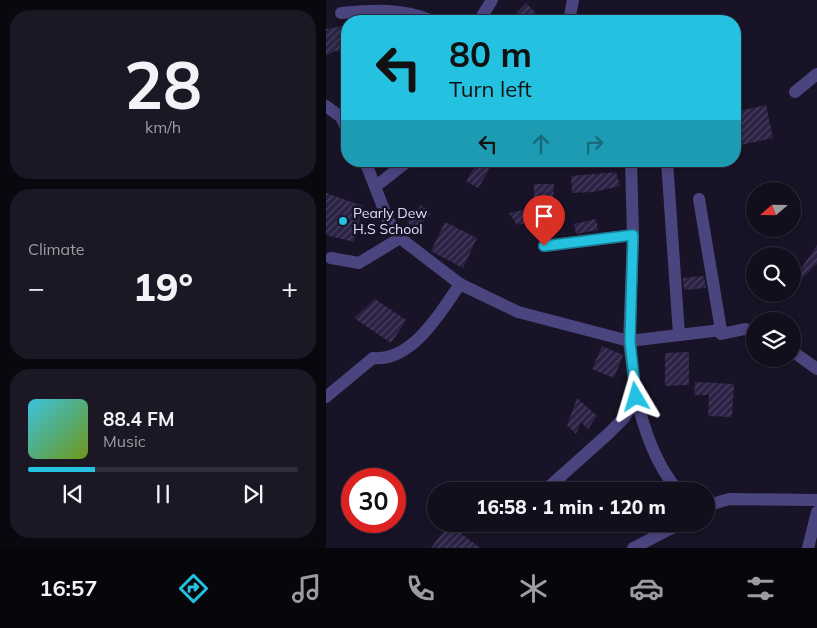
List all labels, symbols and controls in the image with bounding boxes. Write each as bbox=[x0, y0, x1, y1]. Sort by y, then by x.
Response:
text: 80 m bbox=[449, 32, 532, 76]
icon: left bbox=[366, 35, 431, 100]
text: 28 bbox=[124, 44, 202, 125]
text: Turn left bbox=[449, 75, 532, 103]
text: km/h bbox=[145, 117, 181, 137]
icon: left bbox=[474, 130, 502, 158]
icon: ahead bbox=[527, 130, 555, 158]
icon: right bbox=[580, 130, 608, 158]
north arrow bbox=[746, 182, 801, 238]
map controls bbox=[746, 182, 801, 367]
pin bbox=[523, 195, 565, 246]
icon: arrive bbox=[530, 202, 558, 230]
place label: Pearly Dew H.S School bbox=[353, 204, 427, 238]
marker: Pearly Dew H.S School bbox=[337, 215, 349, 227]
text: Climate bbox=[28, 239, 84, 259]
button: search bbox=[746, 247, 801, 302]
text: 19° bbox=[133, 263, 193, 311]
text: − bbox=[28, 270, 45, 305]
text: + bbox=[281, 270, 298, 305]
button: layers bbox=[746, 312, 801, 367]
position arrow bbox=[609, 370, 661, 422]
text: 88.4 FM bbox=[103, 407, 175, 431]
text: Music bbox=[103, 431, 146, 451]
speed limit sign: 30 bbox=[341, 468, 406, 533]
icon: previous bbox=[59, 480, 87, 508]
icon: pause bbox=[149, 480, 177, 508]
icon: next bbox=[239, 480, 267, 508]
text: 16:58 · 1 min · 120 m bbox=[476, 495, 666, 519]
icon: directions bbox=[176, 571, 211, 606]
icon: music bbox=[289, 571, 324, 606]
icon: phone bbox=[403, 571, 438, 606]
icon: climate bbox=[516, 571, 551, 606]
icon: car bbox=[629, 571, 664, 606]
icon: filters bbox=[743, 571, 778, 606]
text: 16:57 bbox=[39, 574, 97, 602]

